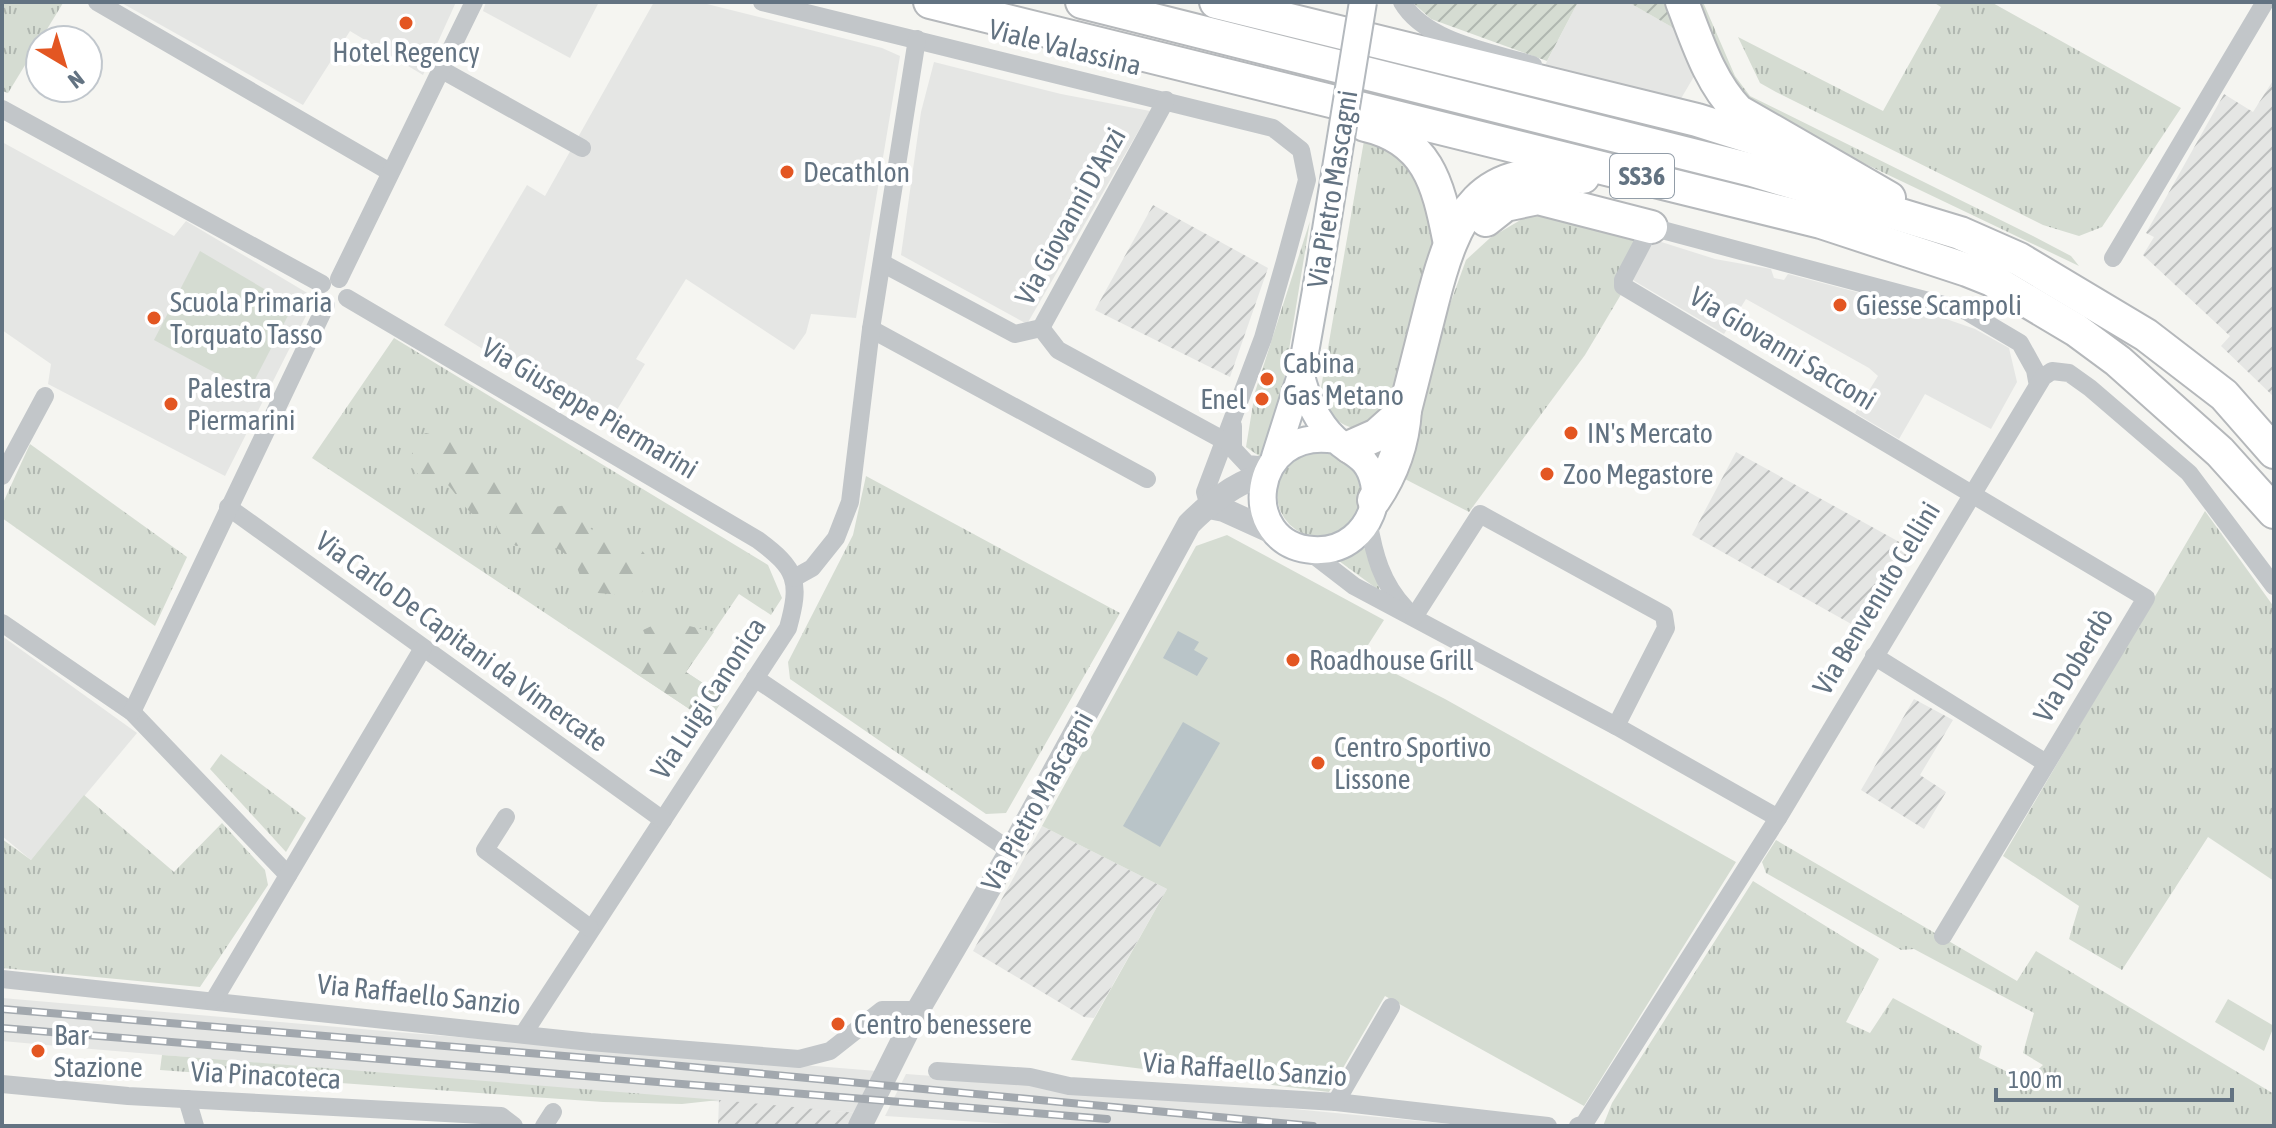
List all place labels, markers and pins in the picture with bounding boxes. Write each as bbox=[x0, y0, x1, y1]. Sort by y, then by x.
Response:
marker: Hotel Regency bbox=[397, 14, 415, 32]
place label: Hotel Regency bbox=[332, 36, 480, 68]
place label: Decathlon bbox=[803, 156, 910, 188]
marker: Decathlon bbox=[778, 163, 796, 181]
place label: Scuola Primaria Torquato Tasso bbox=[170, 286, 332, 350]
place label: Giesse Scampoli bbox=[1856, 289, 2022, 321]
marker: Giesse Scampoli bbox=[1831, 296, 1849, 314]
marker: Scuola Primaria Torquato Tasso bbox=[145, 309, 163, 327]
place label: Cabina Gas Metano bbox=[1283, 347, 1404, 411]
marker: Cabina Gas Metano bbox=[1258, 370, 1276, 388]
place label: Palestra Piermarini bbox=[187, 372, 295, 436]
place label: Enel bbox=[1200, 383, 1247, 415]
marker: Enel bbox=[1253, 390, 1271, 408]
marker: Palestra Piermarini bbox=[162, 395, 180, 413]
place label: IN's Mercato bbox=[1587, 417, 1713, 449]
marker: IN's Mercato bbox=[1562, 424, 1580, 442]
place label: Zoo Megastore bbox=[1563, 458, 1714, 490]
marker: Zoo Megastore bbox=[1538, 465, 1556, 483]
place label: Roadhouse Grill bbox=[1309, 644, 1474, 676]
marker: Roadhouse Grill bbox=[1284, 651, 1302, 669]
place label: Centro Sportivo Lissone bbox=[1334, 731, 1491, 795]
marker: Centro Sportivo Lissone bbox=[1309, 754, 1327, 772]
place label: Centro benessere bbox=[854, 1008, 1032, 1040]
marker: Centro benessere bbox=[829, 1015, 847, 1033]
place label: Bar Stazione bbox=[54, 1019, 143, 1083]
marker: Bar Stazione bbox=[29, 1042, 47, 1060]

